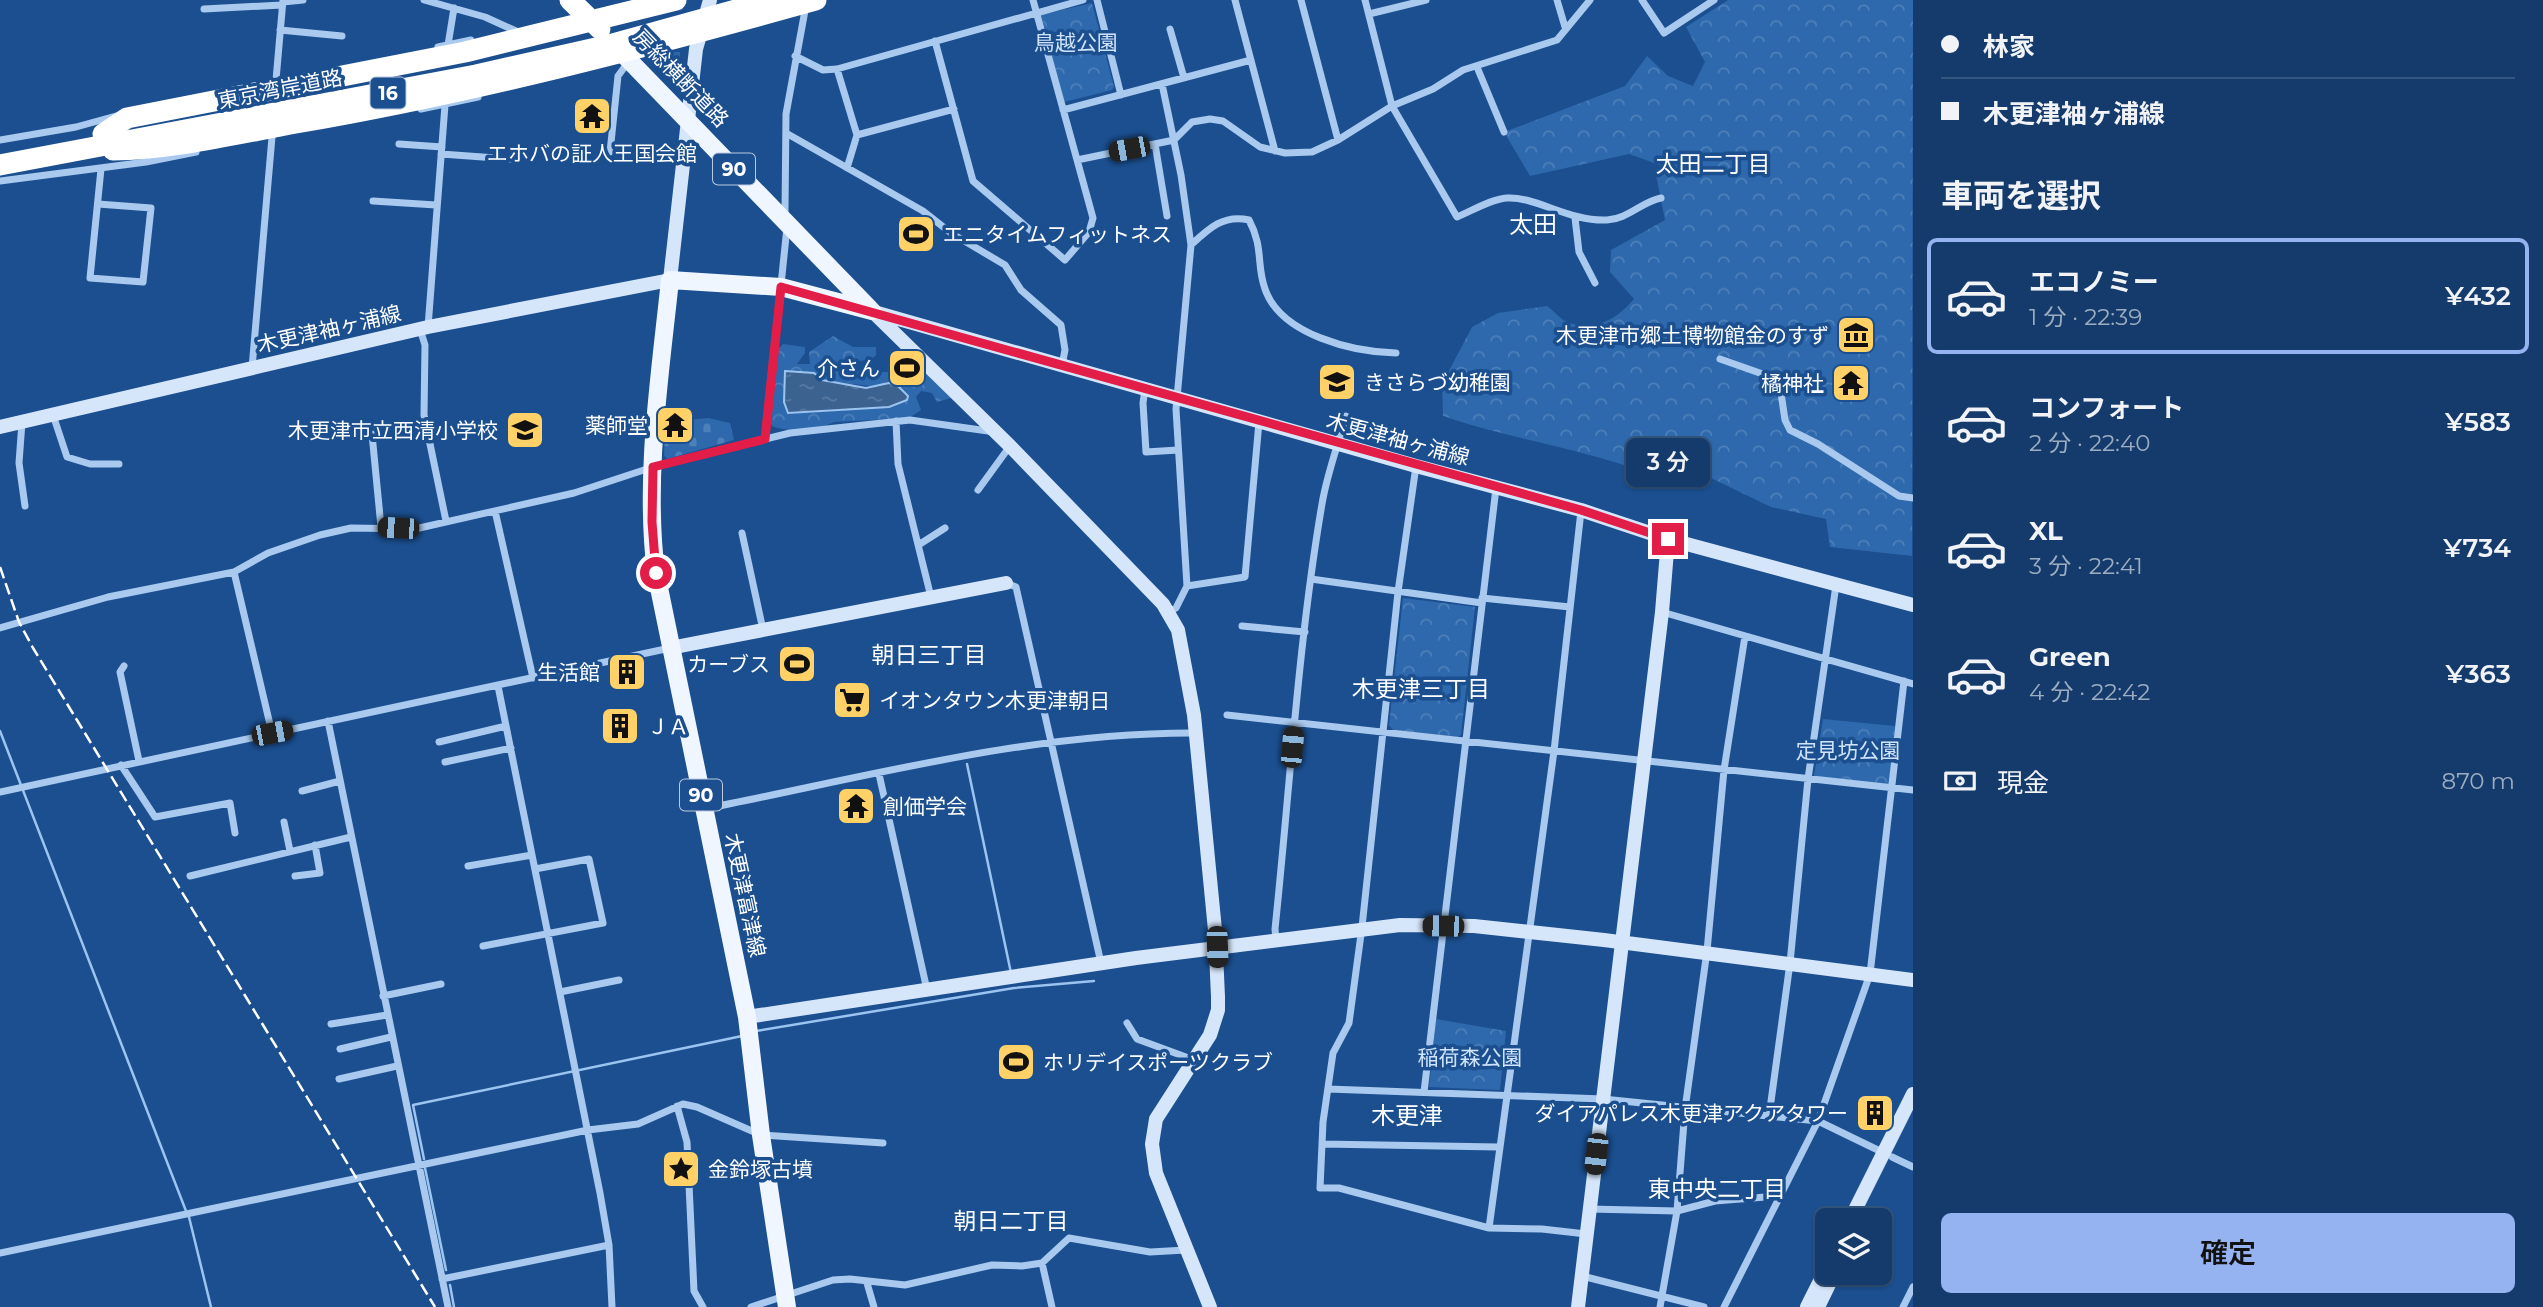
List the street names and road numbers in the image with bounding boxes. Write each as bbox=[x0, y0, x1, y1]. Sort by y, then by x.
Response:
street label: 房総横断道路 bbox=[628, 24, 734, 132]
street label: 東京湾岸道路 bbox=[216, 65, 344, 113]
road number: 16 bbox=[370, 78, 406, 108]
road number: 90 bbox=[713, 154, 755, 184]
street label: 木更津袖ヶ浦線 bbox=[255, 300, 403, 358]
street label: 木更津袖ヶ浦線 bbox=[1324, 408, 1472, 470]
road number: 90 bbox=[680, 780, 722, 810]
street label: 木更津富津線 bbox=[720, 831, 770, 959]

